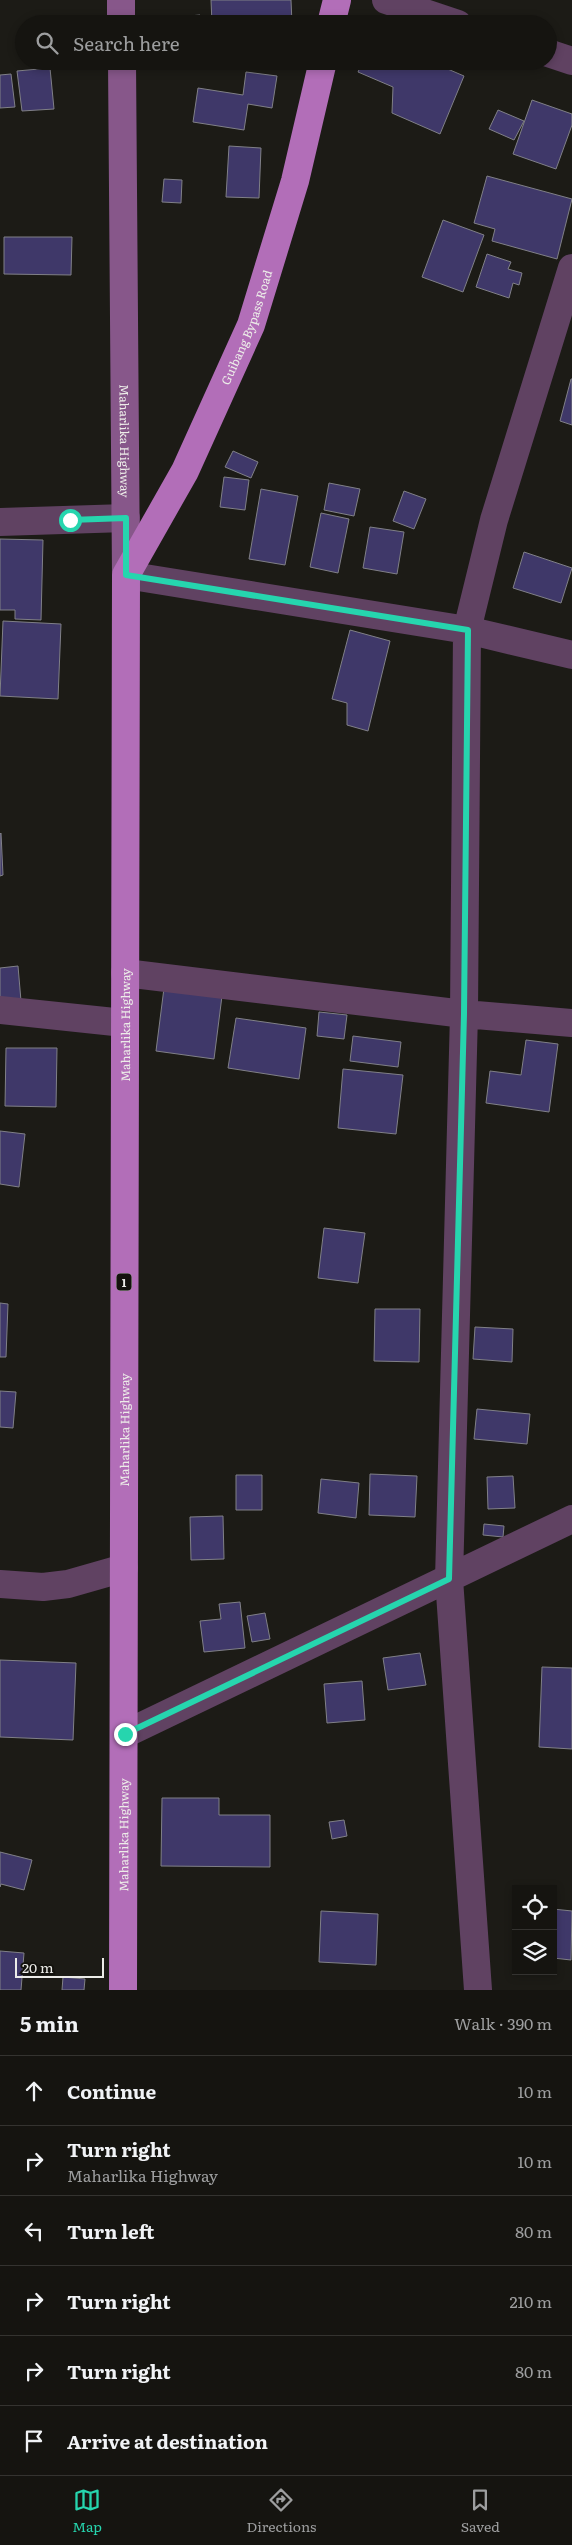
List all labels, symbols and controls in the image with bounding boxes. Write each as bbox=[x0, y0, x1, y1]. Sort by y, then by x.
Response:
search box bbox=[15, 15, 557, 70]
icon: search bbox=[33, 29, 61, 57]
text: Search here bbox=[73, 29, 180, 57]
street label: Guibang Bypass Road bbox=[216, 267, 276, 388]
street label: Maharlika Highway bbox=[116, 384, 134, 498]
route start bbox=[59, 509, 82, 532]
street label: Maharlika Highway bbox=[116, 968, 134, 1082]
road number: 1 bbox=[116, 1274, 132, 1290]
street label: Maharlika Highway bbox=[115, 1373, 133, 1487]
route end bbox=[114, 1723, 137, 1746]
street label: Maharlika Highway bbox=[114, 1778, 132, 1892]
map controls bbox=[512, 1885, 557, 1975]
button: locate bbox=[512, 1885, 557, 1930]
button: layers bbox=[512, 1930, 557, 1975]
scale bar bbox=[15, 1955, 104, 1978]
text: 20 m bbox=[22, 1957, 54, 1977]
text: 5 min bbox=[20, 2007, 79, 2038]
text: Walk · 390 m bbox=[454, 2011, 552, 2035]
icon: ahead bbox=[20, 2077, 48, 2105]
text: Continue bbox=[67, 2077, 156, 2105]
text: 10 m bbox=[518, 2079, 552, 2103]
text: Turn right bbox=[67, 2135, 171, 2163]
icon: right bbox=[20, 2147, 48, 2175]
text: 10 m bbox=[518, 2149, 552, 2173]
text: Maharlika Highway bbox=[67, 2163, 218, 2187]
icon: left bbox=[20, 2217, 48, 2245]
text: Turn left bbox=[67, 2217, 154, 2245]
text: 80 m bbox=[515, 2219, 552, 2243]
icon: right bbox=[20, 2287, 48, 2315]
text: Turn right bbox=[67, 2287, 171, 2315]
text: 210 m bbox=[509, 2289, 552, 2313]
icon: right bbox=[20, 2357, 48, 2385]
text: Turn right bbox=[67, 2357, 171, 2385]
text: 80 m bbox=[515, 2359, 552, 2383]
icon: arrive bbox=[20, 2427, 48, 2455]
text: Arrive at destination bbox=[67, 2427, 268, 2455]
tab: Map bbox=[72, 2486, 102, 2536]
tab: Directions bbox=[246, 2486, 316, 2536]
tab: Saved bbox=[461, 2486, 500, 2536]

